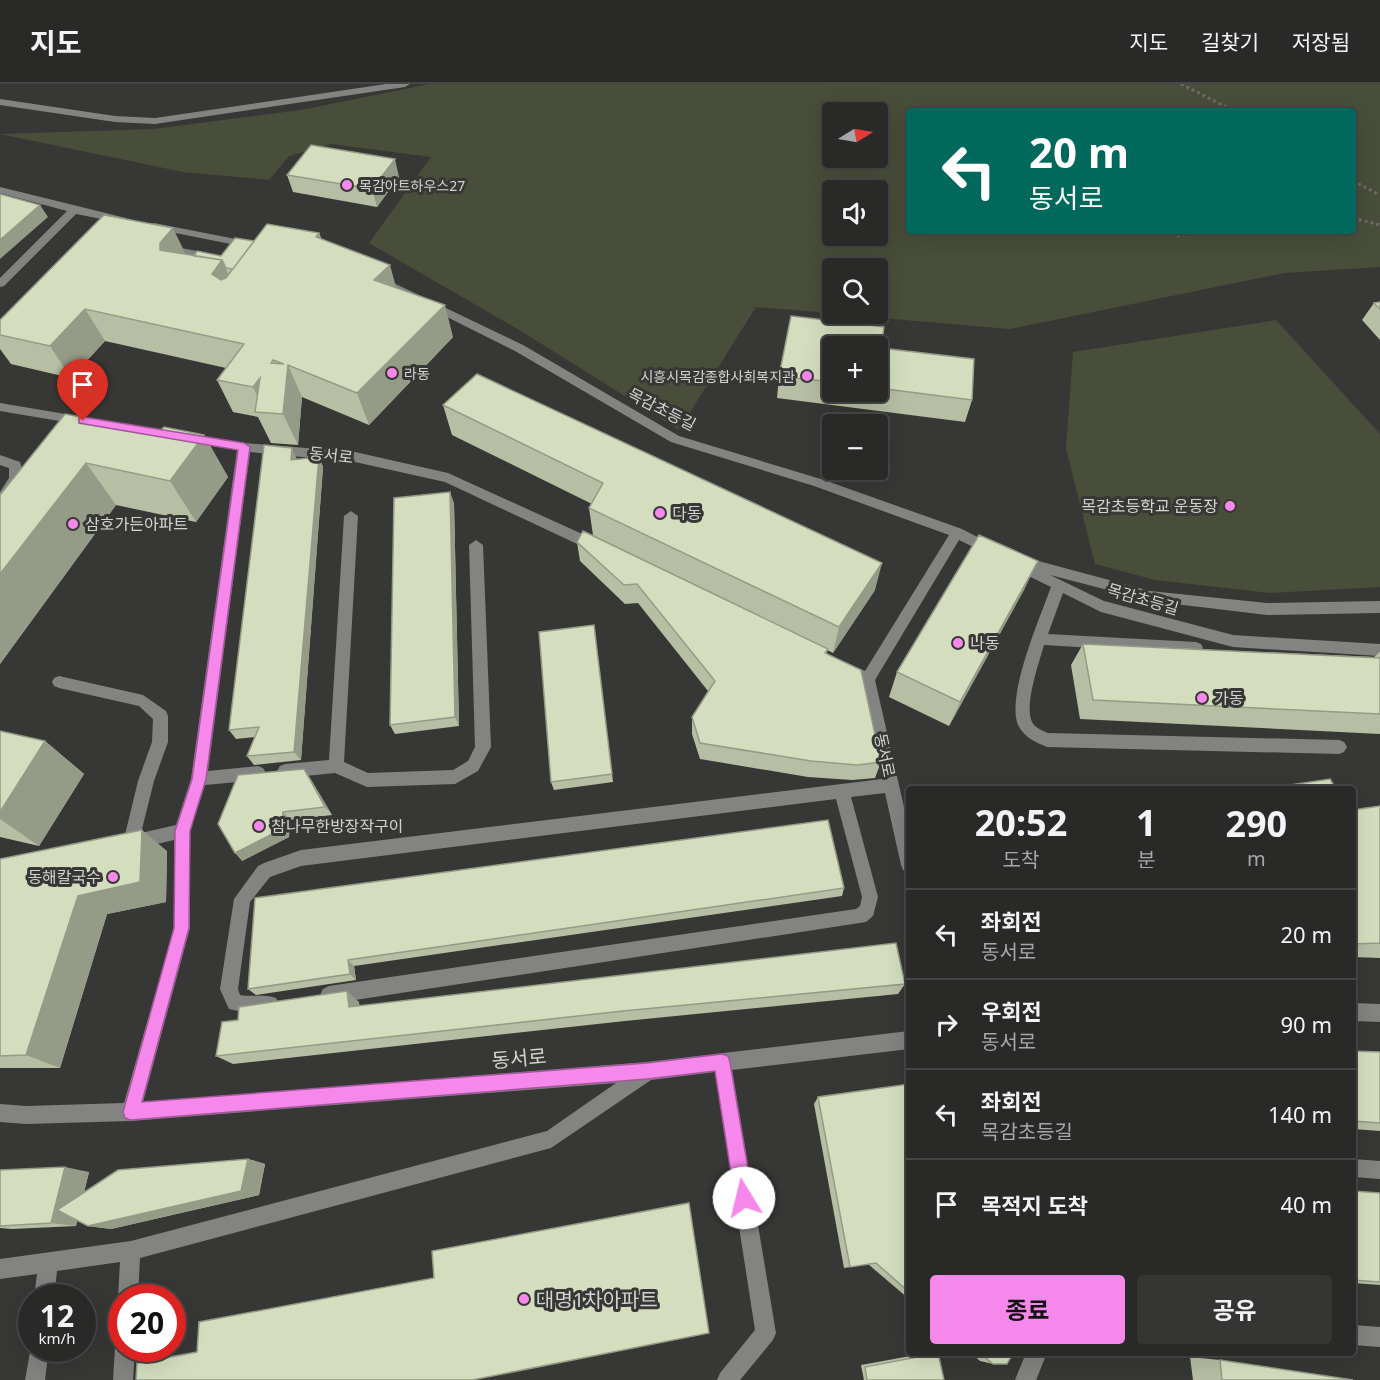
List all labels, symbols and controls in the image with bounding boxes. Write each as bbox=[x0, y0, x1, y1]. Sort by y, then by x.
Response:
text: 지도 bbox=[30, 23, 82, 61]
text: 지도 bbox=[1129, 28, 1168, 56]
text: 길찾기 bbox=[1201, 28, 1259, 56]
text: 저장됨 bbox=[1292, 28, 1350, 56]
north arrow bbox=[822, 102, 888, 168]
map controls bbox=[822, 102, 888, 480]
text: 20 m bbox=[1029, 123, 1129, 180]
icon: left bbox=[930, 132, 1008, 210]
place label: 목감아트하우스27 bbox=[359, 176, 465, 195]
marker: 목감아트하우스27 bbox=[340, 178, 354, 192]
text: 동서로 bbox=[1029, 179, 1104, 216]
button: sound bbox=[822, 180, 888, 246]
button: search bbox=[822, 258, 888, 324]
button: + bbox=[822, 336, 888, 402]
pin bbox=[57, 359, 108, 421]
place label: 라동 bbox=[404, 364, 430, 383]
marker: 라동 bbox=[385, 366, 399, 380]
place label: 시흥시목감종합사회복지관 bbox=[640, 367, 795, 386]
icon: arrive bbox=[66, 368, 99, 401]
marker: 시흥시목감종합사회복지관 bbox=[800, 369, 814, 383]
street label: 목감초등길 bbox=[624, 382, 700, 436]
button: − bbox=[822, 414, 888, 480]
street label: 동서로 bbox=[308, 442, 354, 468]
place label: 목감초등학교 운동장 bbox=[1081, 495, 1218, 517]
marker: 목감초등학교 운동장 bbox=[1223, 499, 1237, 513]
place label: 다동 bbox=[672, 502, 702, 524]
marker: 다동 bbox=[653, 506, 667, 520]
place label: 삼호가든아파트 bbox=[85, 513, 188, 535]
marker: 삼호가든아파트 bbox=[66, 517, 80, 531]
street label: 목감초등길 bbox=[1105, 578, 1181, 620]
place label: 나동 bbox=[970, 632, 1000, 654]
marker: 나동 bbox=[951, 636, 965, 650]
place label: 가동 bbox=[1214, 687, 1244, 709]
marker: 가동 bbox=[1195, 691, 1209, 705]
street label: 동서로 bbox=[870, 731, 900, 779]
text: 20:52 bbox=[975, 798, 1067, 847]
text: 1 bbox=[1136, 798, 1157, 847]
text: 290 bbox=[1225, 799, 1287, 848]
place label: 참나무한방장작구이 bbox=[271, 815, 403, 837]
marker: 참나무한방장작구이 bbox=[252, 819, 266, 833]
text: m bbox=[1247, 845, 1266, 872]
text: 도착 bbox=[1003, 846, 1039, 873]
text: 분 bbox=[1137, 846, 1156, 873]
place label: 동해칼국수 bbox=[27, 866, 101, 888]
marker: 동해칼국수 bbox=[106, 870, 120, 884]
text: 좌회전 bbox=[981, 906, 1042, 936]
icon: left bbox=[930, 918, 963, 951]
text: 20 m bbox=[1281, 919, 1332, 949]
text: 동서로 bbox=[981, 938, 1036, 965]
text: 우회전 bbox=[981, 996, 1042, 1026]
icon: right bbox=[930, 1008, 963, 1041]
text: 90 m bbox=[1281, 1009, 1332, 1039]
text: 동서로 bbox=[981, 1028, 1036, 1055]
street label: 동서로 bbox=[490, 1042, 548, 1074]
text: 좌회전 bbox=[981, 1086, 1042, 1116]
icon: left bbox=[930, 1098, 963, 1131]
text: 140 m bbox=[1268, 1099, 1332, 1129]
text: 목감초등길 bbox=[981, 1118, 1073, 1145]
position arrow bbox=[712, 1166, 776, 1230]
icon: arrive bbox=[930, 1188, 963, 1221]
text: 40 m bbox=[1281, 1189, 1332, 1219]
text: 목적지 도착 bbox=[981, 1190, 1088, 1220]
button: 종료 bbox=[930, 1275, 1125, 1344]
button: 공유 bbox=[1137, 1275, 1332, 1344]
speed limit sign: 20 bbox=[108, 1284, 186, 1362]
place label: 대명1차아파트 bbox=[536, 1286, 658, 1313]
marker: 대명1차아파트 bbox=[517, 1292, 531, 1306]
text: 12 bbox=[40, 1295, 74, 1336]
text: km/h bbox=[39, 1328, 75, 1348]

